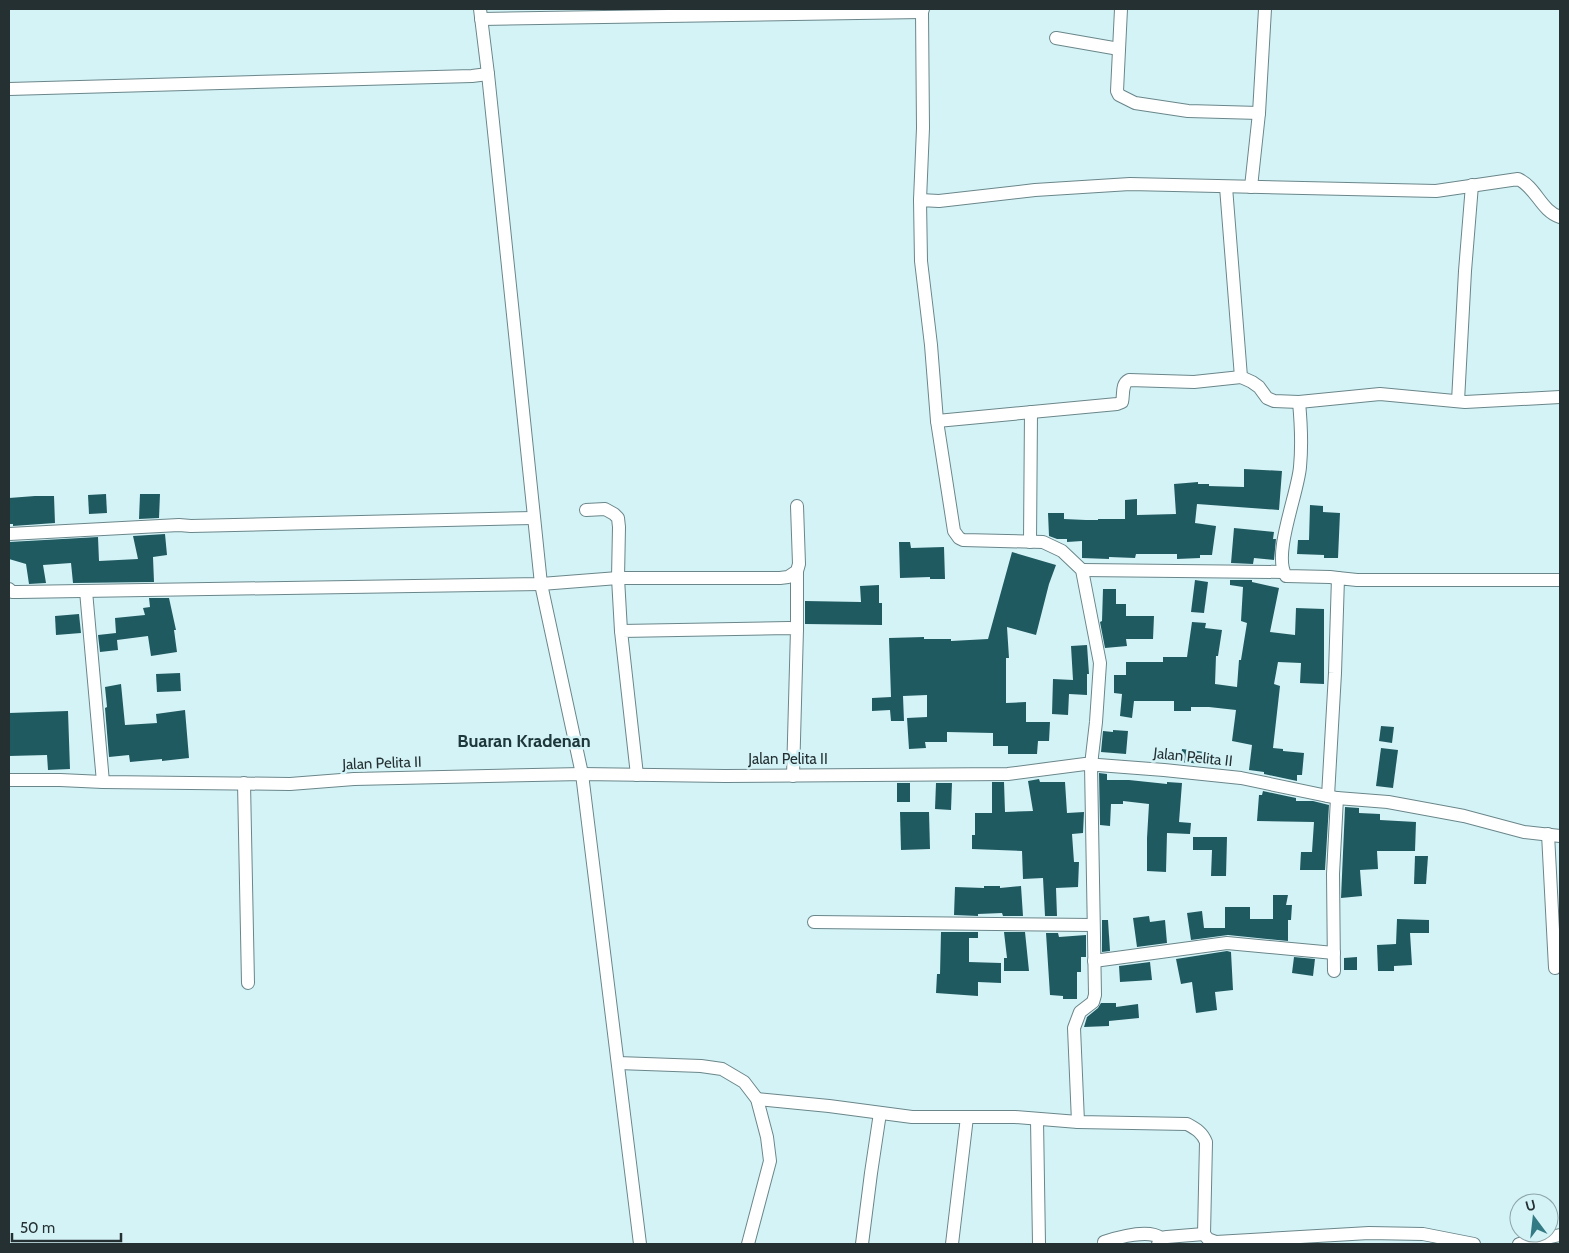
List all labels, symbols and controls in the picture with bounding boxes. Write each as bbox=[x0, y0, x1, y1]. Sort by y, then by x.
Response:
district label: Buaran Kradenan bbox=[457, 730, 591, 752]
street label: Jalan Pelita II bbox=[1152, 744, 1233, 770]
street label: Jalan Pelita II bbox=[747, 750, 828, 768]
street label: Jalan Pelita II bbox=[341, 753, 422, 773]
north arrow bbox=[1509, 1193, 1559, 1243]
text: U bbox=[1523, 1195, 1538, 1215]
scale bar bbox=[12, 1210, 121, 1242]
text: 50 m bbox=[20, 1219, 55, 1237]

